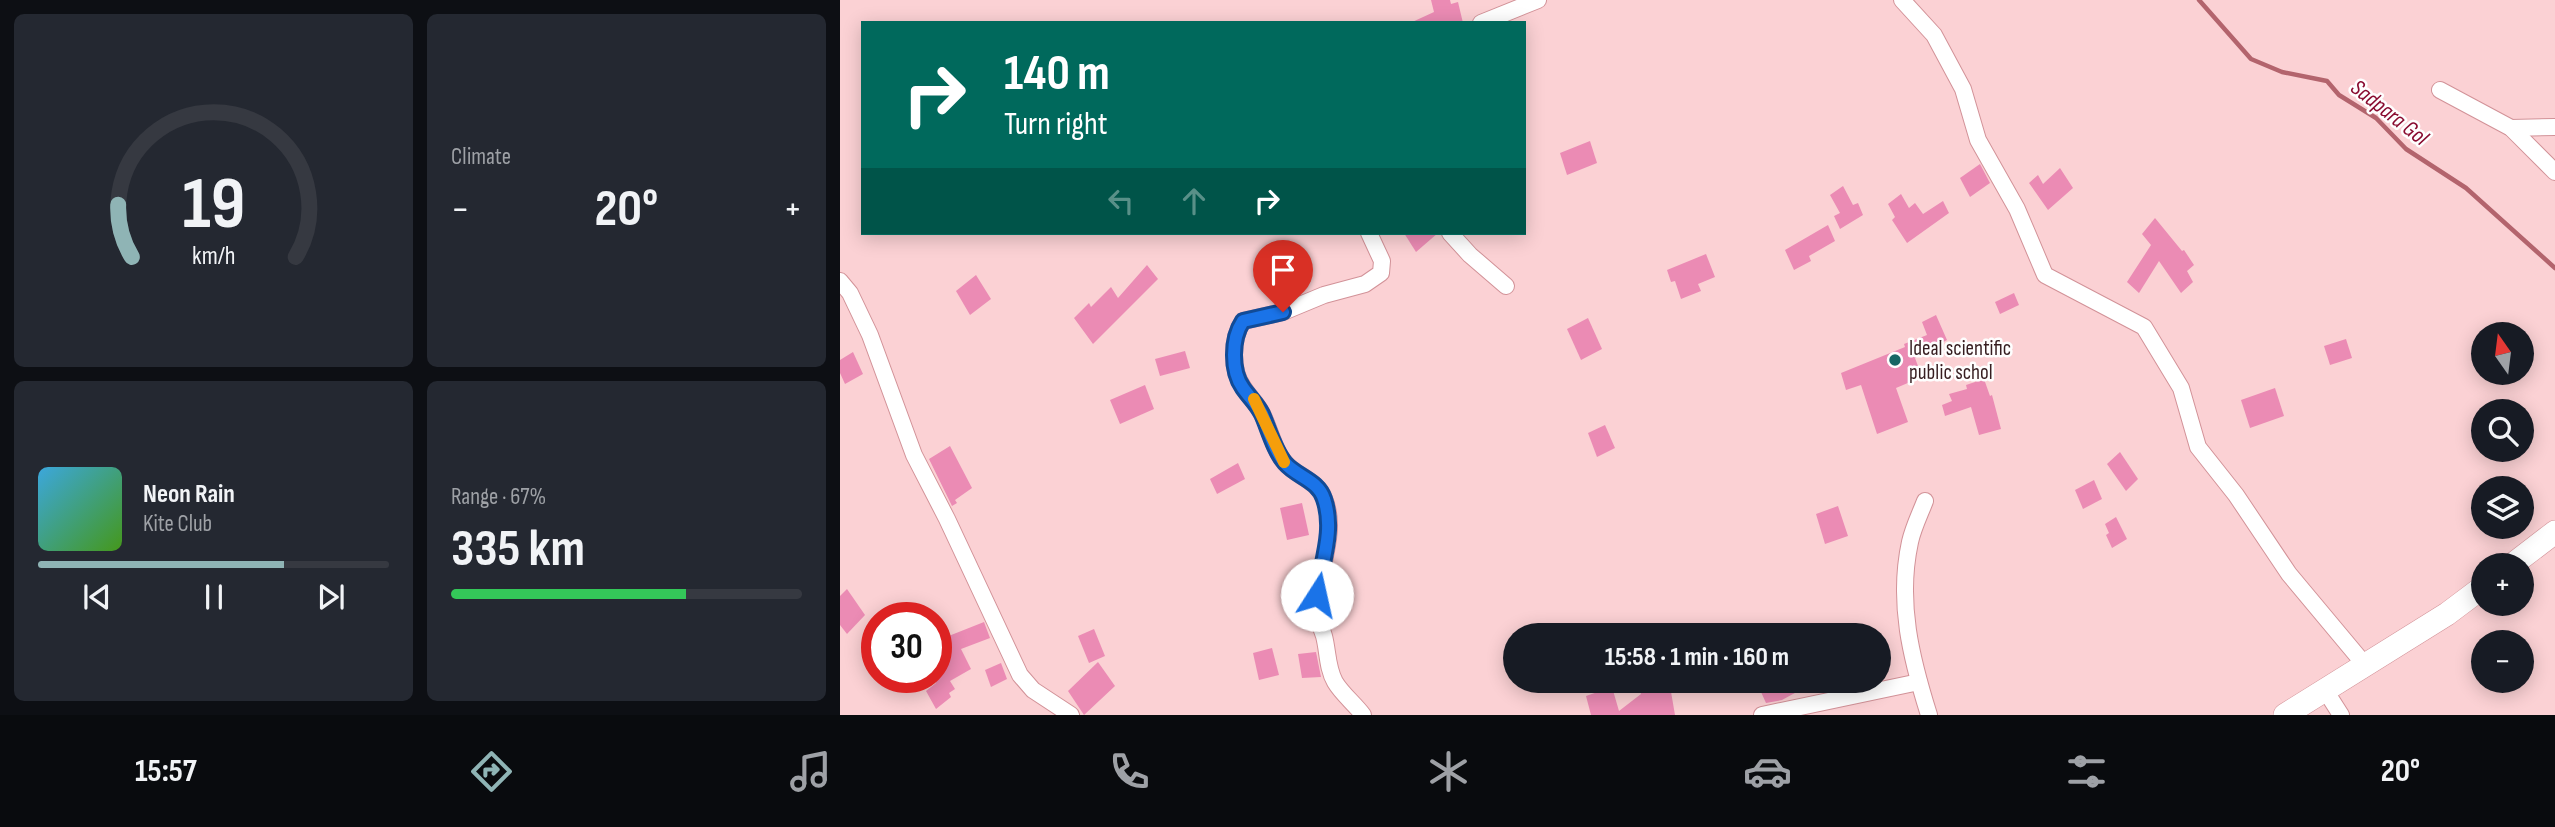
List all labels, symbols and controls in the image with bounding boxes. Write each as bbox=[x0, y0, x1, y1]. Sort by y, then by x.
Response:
text: 140 m bbox=[1004, 45, 1110, 104]
icon: right bbox=[889, 49, 980, 140]
water label: Sadpara Gol bbox=[2345, 74, 2434, 152]
text: Turn right bbox=[1004, 105, 1108, 144]
text: Climate bbox=[451, 143, 511, 171]
text: 19 bbox=[182, 161, 245, 249]
text: 20° bbox=[595, 178, 658, 241]
icon: left bbox=[1102, 182, 1140, 220]
icon: ahead bbox=[1175, 182, 1213, 220]
icon: right bbox=[1248, 182, 1286, 220]
text: − bbox=[451, 187, 470, 232]
text: + bbox=[783, 187, 802, 232]
text: km/h bbox=[192, 240, 235, 271]
pin bbox=[1253, 240, 1313, 312]
icon: arrive bbox=[1264, 251, 1302, 289]
north arrow bbox=[2471, 322, 2534, 385]
map controls bbox=[2471, 322, 2534, 693]
place label: Ideal scientific public schol bbox=[1909, 336, 2011, 385]
marker: Ideal scientific public schol bbox=[1887, 352, 1903, 368]
button: search bbox=[2471, 399, 2534, 462]
button: layers bbox=[2471, 476, 2534, 539]
text: Neon Rain bbox=[143, 479, 235, 510]
text: Range · 67% bbox=[451, 483, 546, 511]
text: Kite Club bbox=[143, 510, 212, 538]
text: 335 km bbox=[451, 518, 585, 581]
button: + bbox=[2471, 553, 2534, 616]
position arrow bbox=[1280, 558, 1354, 632]
icon: previous bbox=[78, 578, 116, 616]
icon: pause bbox=[195, 578, 233, 616]
icon: next bbox=[312, 578, 350, 616]
speed limit sign: 30 bbox=[861, 602, 952, 693]
button: − bbox=[2471, 630, 2534, 693]
text: 15:58 · 1 min · 160 m bbox=[1605, 642, 1789, 673]
icon: directions bbox=[467, 747, 516, 796]
icon: music bbox=[786, 747, 835, 796]
icon: phone bbox=[1105, 747, 1154, 796]
icon: climate bbox=[1424, 747, 1473, 796]
icon: car bbox=[1743, 747, 1792, 796]
icon: filters bbox=[2062, 747, 2111, 796]
text: 15:57 bbox=[135, 752, 197, 791]
text: 20° bbox=[2381, 752, 2420, 791]

